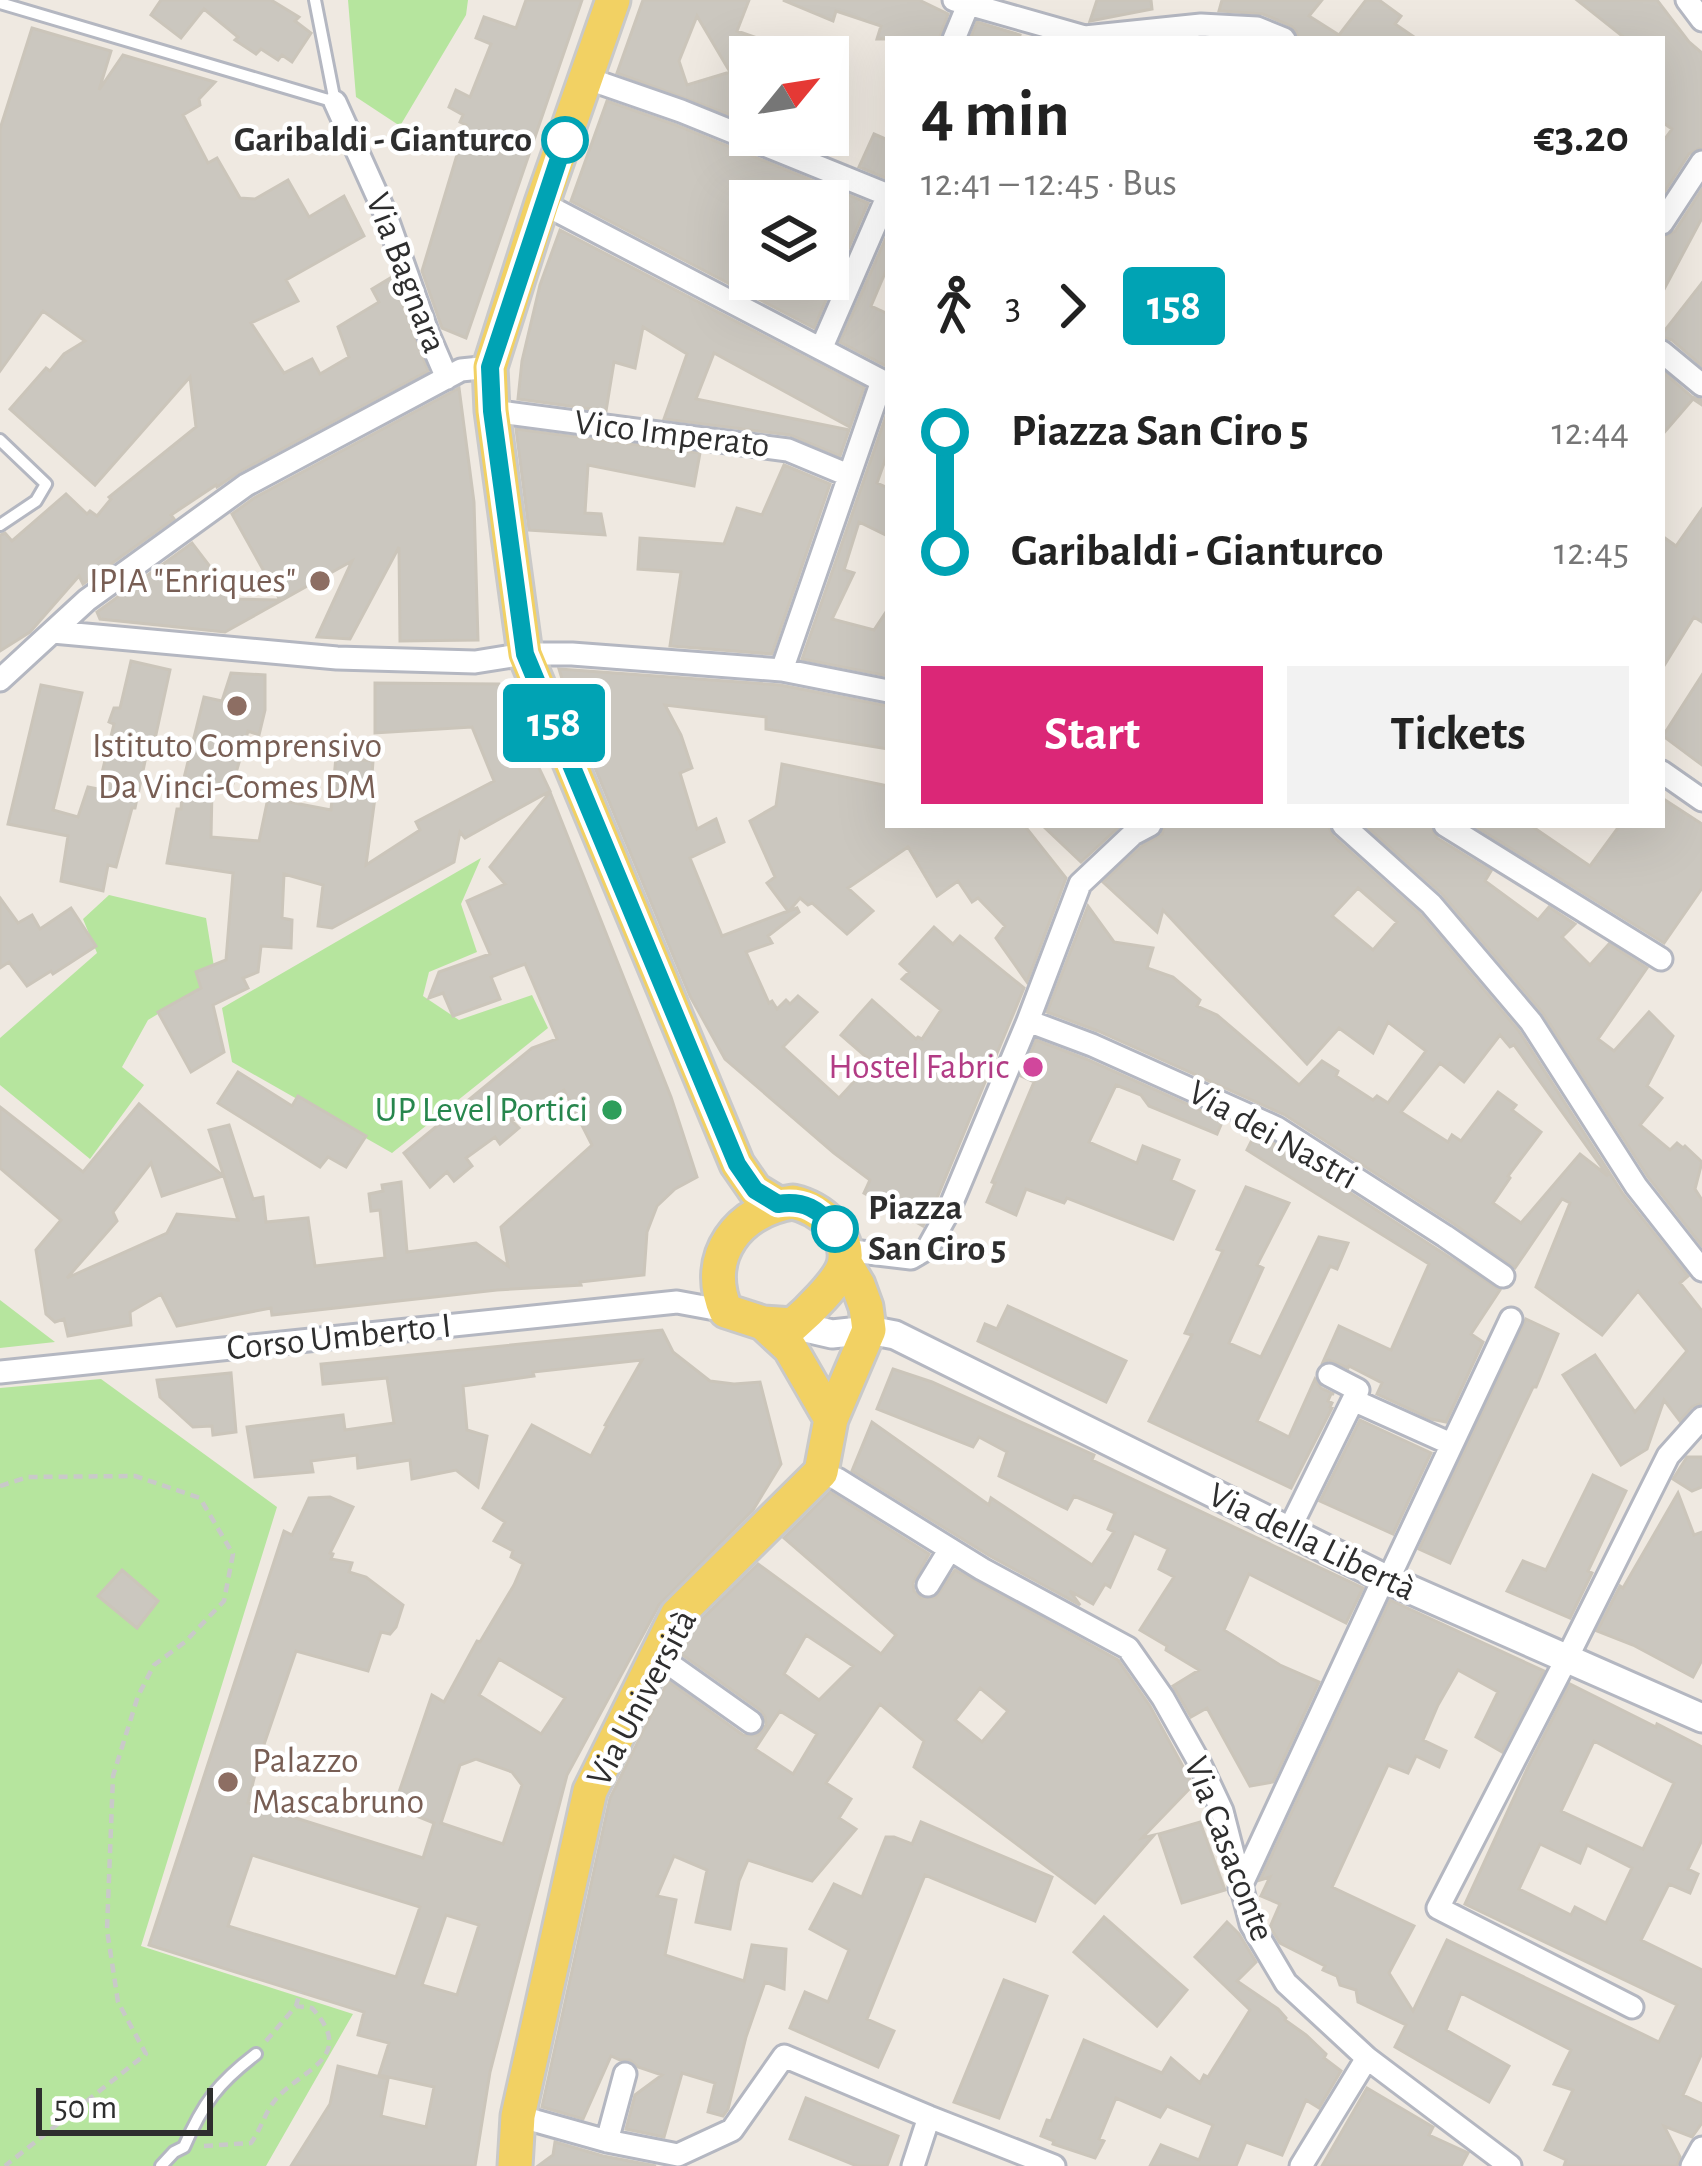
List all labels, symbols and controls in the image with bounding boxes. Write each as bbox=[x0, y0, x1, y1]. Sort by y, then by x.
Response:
north arrow bbox=[729, 36, 849, 156]
map controls bbox=[729, 36, 849, 300]
text: 4 min bbox=[921, 82, 1070, 148]
text: €3.20 bbox=[1534, 115, 1629, 160]
marker: Garibaldi - Gianturco bbox=[543, 118, 587, 162]
place label: Garibaldi - Gianturco bbox=[234, 122, 532, 158]
text: 12:41 – 12:45 · Bus bbox=[921, 164, 1177, 203]
button: layers bbox=[729, 180, 849, 300]
street label: Via Bagnara bbox=[359, 188, 453, 358]
icon: walk bbox=[921, 273, 987, 339]
icon: forward bbox=[1039, 273, 1105, 339]
text: 158 bbox=[1147, 285, 1201, 327]
text: 3 bbox=[1005, 287, 1021, 326]
street label: Vico Imperato bbox=[573, 404, 771, 464]
text: Piazza San Ciro 5 bbox=[1011, 409, 1309, 454]
text: 12:44 bbox=[1551, 413, 1629, 452]
text: Garibaldi - Gianturco bbox=[1011, 529, 1383, 574]
text: 12:45 bbox=[1554, 533, 1629, 572]
place label: IPIA "Enriques" bbox=[89, 563, 296, 599]
marker: IPIA "Enriques" bbox=[307, 568, 333, 594]
button: Start bbox=[921, 666, 1263, 804]
button: Tickets bbox=[1287, 666, 1629, 804]
line badge: 158 bbox=[485, 684, 623, 762]
marker: Istituto Comprensivo Da Vinci-Comes DM bbox=[224, 693, 250, 719]
text: 158 bbox=[527, 702, 581, 744]
place label: Istituto Comprensivo Da Vinci-Comes DM bbox=[92, 728, 382, 805]
place label: Hostel Fabric bbox=[828, 1049, 1009, 1085]
marker: Hostel Fabric bbox=[1020, 1054, 1046, 1080]
street label: Via dei Nastri bbox=[1182, 1074, 1364, 1196]
place label: UP Level Portici bbox=[375, 1092, 588, 1128]
marker: UP Level Portici bbox=[599, 1097, 625, 1123]
place label: Piazza San Ciro 5 bbox=[868, 1190, 1006, 1267]
marker: Piazza San Ciro 5 bbox=[813, 1207, 857, 1251]
street label: Corso Umberto I bbox=[225, 1307, 453, 1367]
street label: Via della Libertà bbox=[1203, 1476, 1421, 1608]
street label: Via Università bbox=[581, 1604, 703, 1792]
place label: Palazzo Mascabruno bbox=[252, 1743, 424, 1820]
street label: Via Casaconte bbox=[1177, 1752, 1281, 1946]
marker: Palazzo Mascabruno bbox=[215, 1769, 241, 1795]
scale bar bbox=[36, 2082, 213, 2135]
text: 50 m bbox=[54, 2092, 117, 2125]

